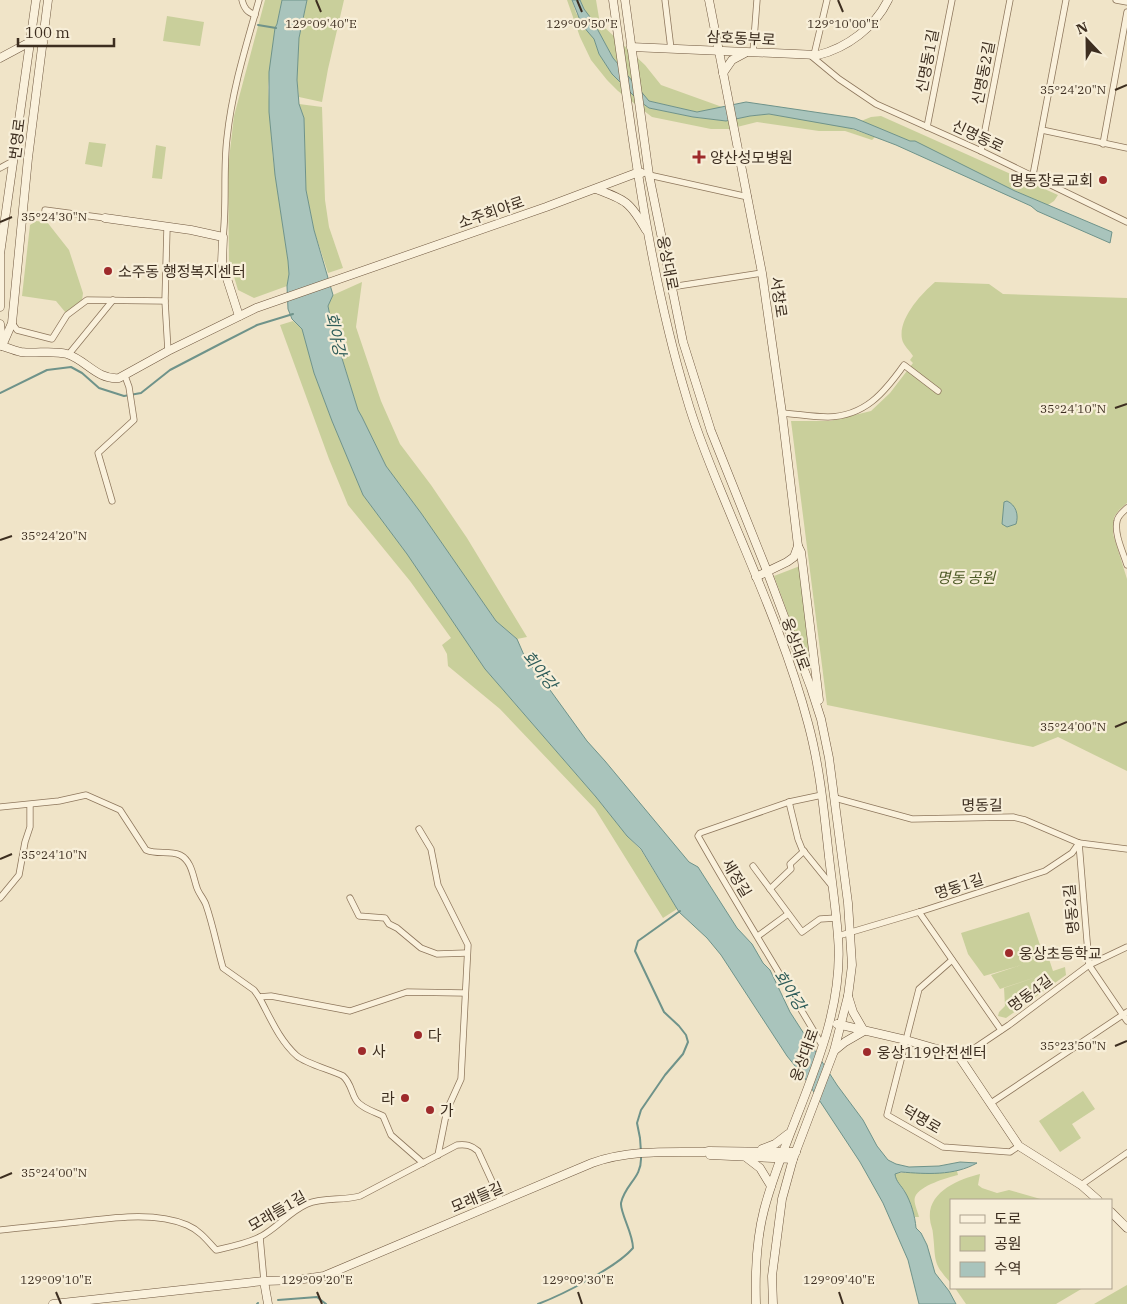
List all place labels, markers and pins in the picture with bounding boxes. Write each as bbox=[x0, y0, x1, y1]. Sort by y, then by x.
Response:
place label: 양산성모병원 bbox=[710, 148, 793, 167]
marker: 양산성모병원 bbox=[692, 150, 706, 164]
place label: 명동장로교회 bbox=[1010, 171, 1093, 190]
marker: 명동장로교회 bbox=[1097, 174, 1109, 186]
place label: 소주동 행정복지센터 bbox=[118, 262, 246, 281]
marker: 소주동 행정복지센터 bbox=[102, 265, 114, 277]
place label: 웅상초등학교 bbox=[1019, 944, 1102, 963]
marker: 웅상초등학교 bbox=[1003, 947, 1015, 959]
place label: 다 bbox=[428, 1026, 442, 1045]
marker: 다 bbox=[412, 1029, 424, 1041]
place label: 사 bbox=[372, 1042, 386, 1061]
place label: 웅상119안전센터 bbox=[877, 1043, 987, 1062]
marker: 사 bbox=[356, 1045, 368, 1057]
marker: 웅상119안전센터 bbox=[861, 1046, 873, 1058]
place label: 라 bbox=[381, 1089, 395, 1108]
marker: 라 bbox=[399, 1092, 411, 1104]
place label: 가 bbox=[440, 1101, 454, 1120]
marker: 가 bbox=[424, 1104, 436, 1116]

